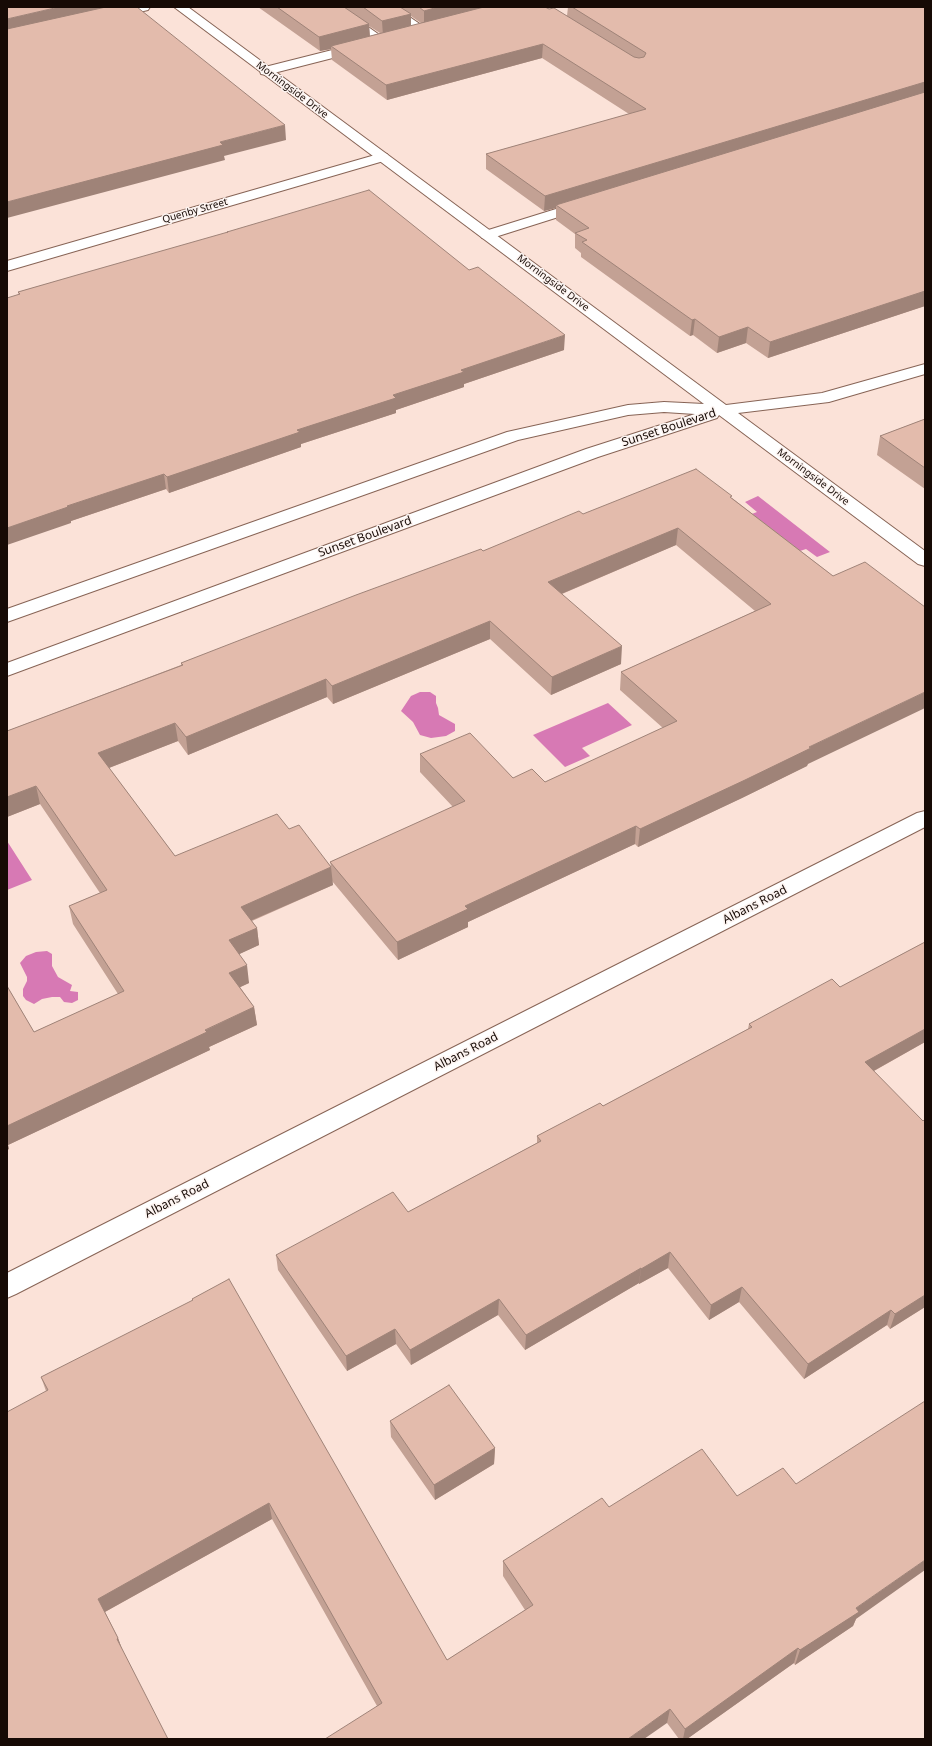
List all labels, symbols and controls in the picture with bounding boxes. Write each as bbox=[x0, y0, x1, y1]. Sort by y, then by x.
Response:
street label: Morningside Drive bbox=[254, 59, 330, 121]
street label: Quenby Street bbox=[161, 196, 229, 226]
street label: Morningside Drive bbox=[515, 252, 591, 314]
street label: Sunset Boulevard bbox=[620, 406, 718, 450]
street label: Morningside Drive bbox=[775, 446, 851, 508]
street label: Sunset Boulevard bbox=[316, 513, 414, 561]
street label: Albans Road bbox=[721, 883, 789, 927]
street label: Albans Road bbox=[432, 1030, 500, 1074]
street label: Albans Road bbox=[143, 1177, 211, 1221]

